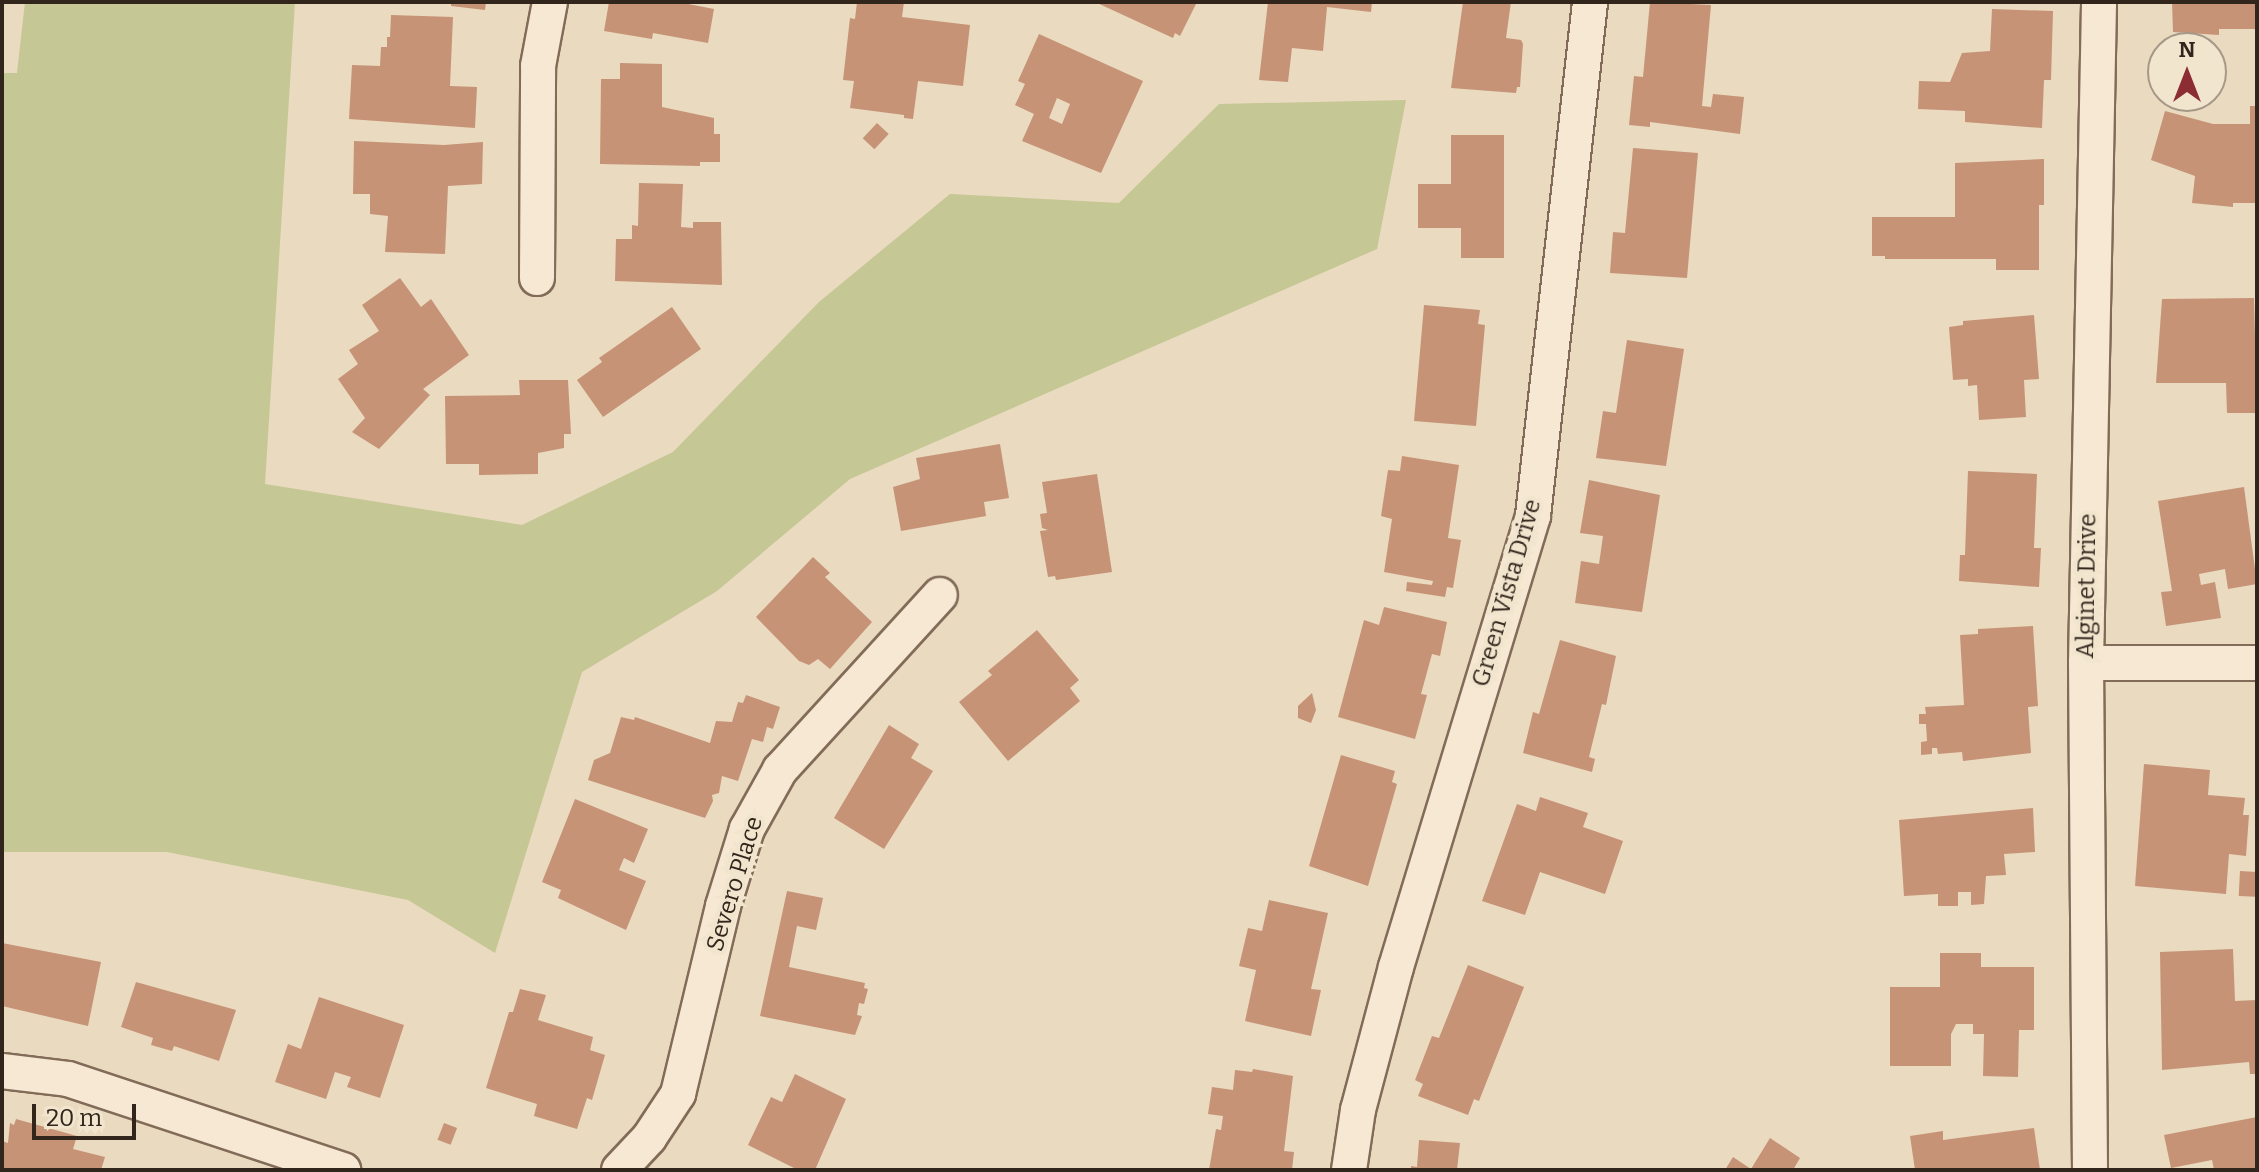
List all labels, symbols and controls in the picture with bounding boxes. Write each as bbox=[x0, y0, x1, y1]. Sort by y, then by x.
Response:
north arrow bbox=[2147, 32, 2227, 112]
text: N bbox=[2179, 36, 2195, 63]
street label: Green Vista Drive bbox=[1466, 496, 1548, 690]
street label: Alginet Drive bbox=[2071, 513, 2103, 659]
street label: Severo Place bbox=[701, 813, 769, 955]
scale bar bbox=[36, 1088, 140, 1138]
text: 20 m bbox=[46, 1104, 102, 1132]

